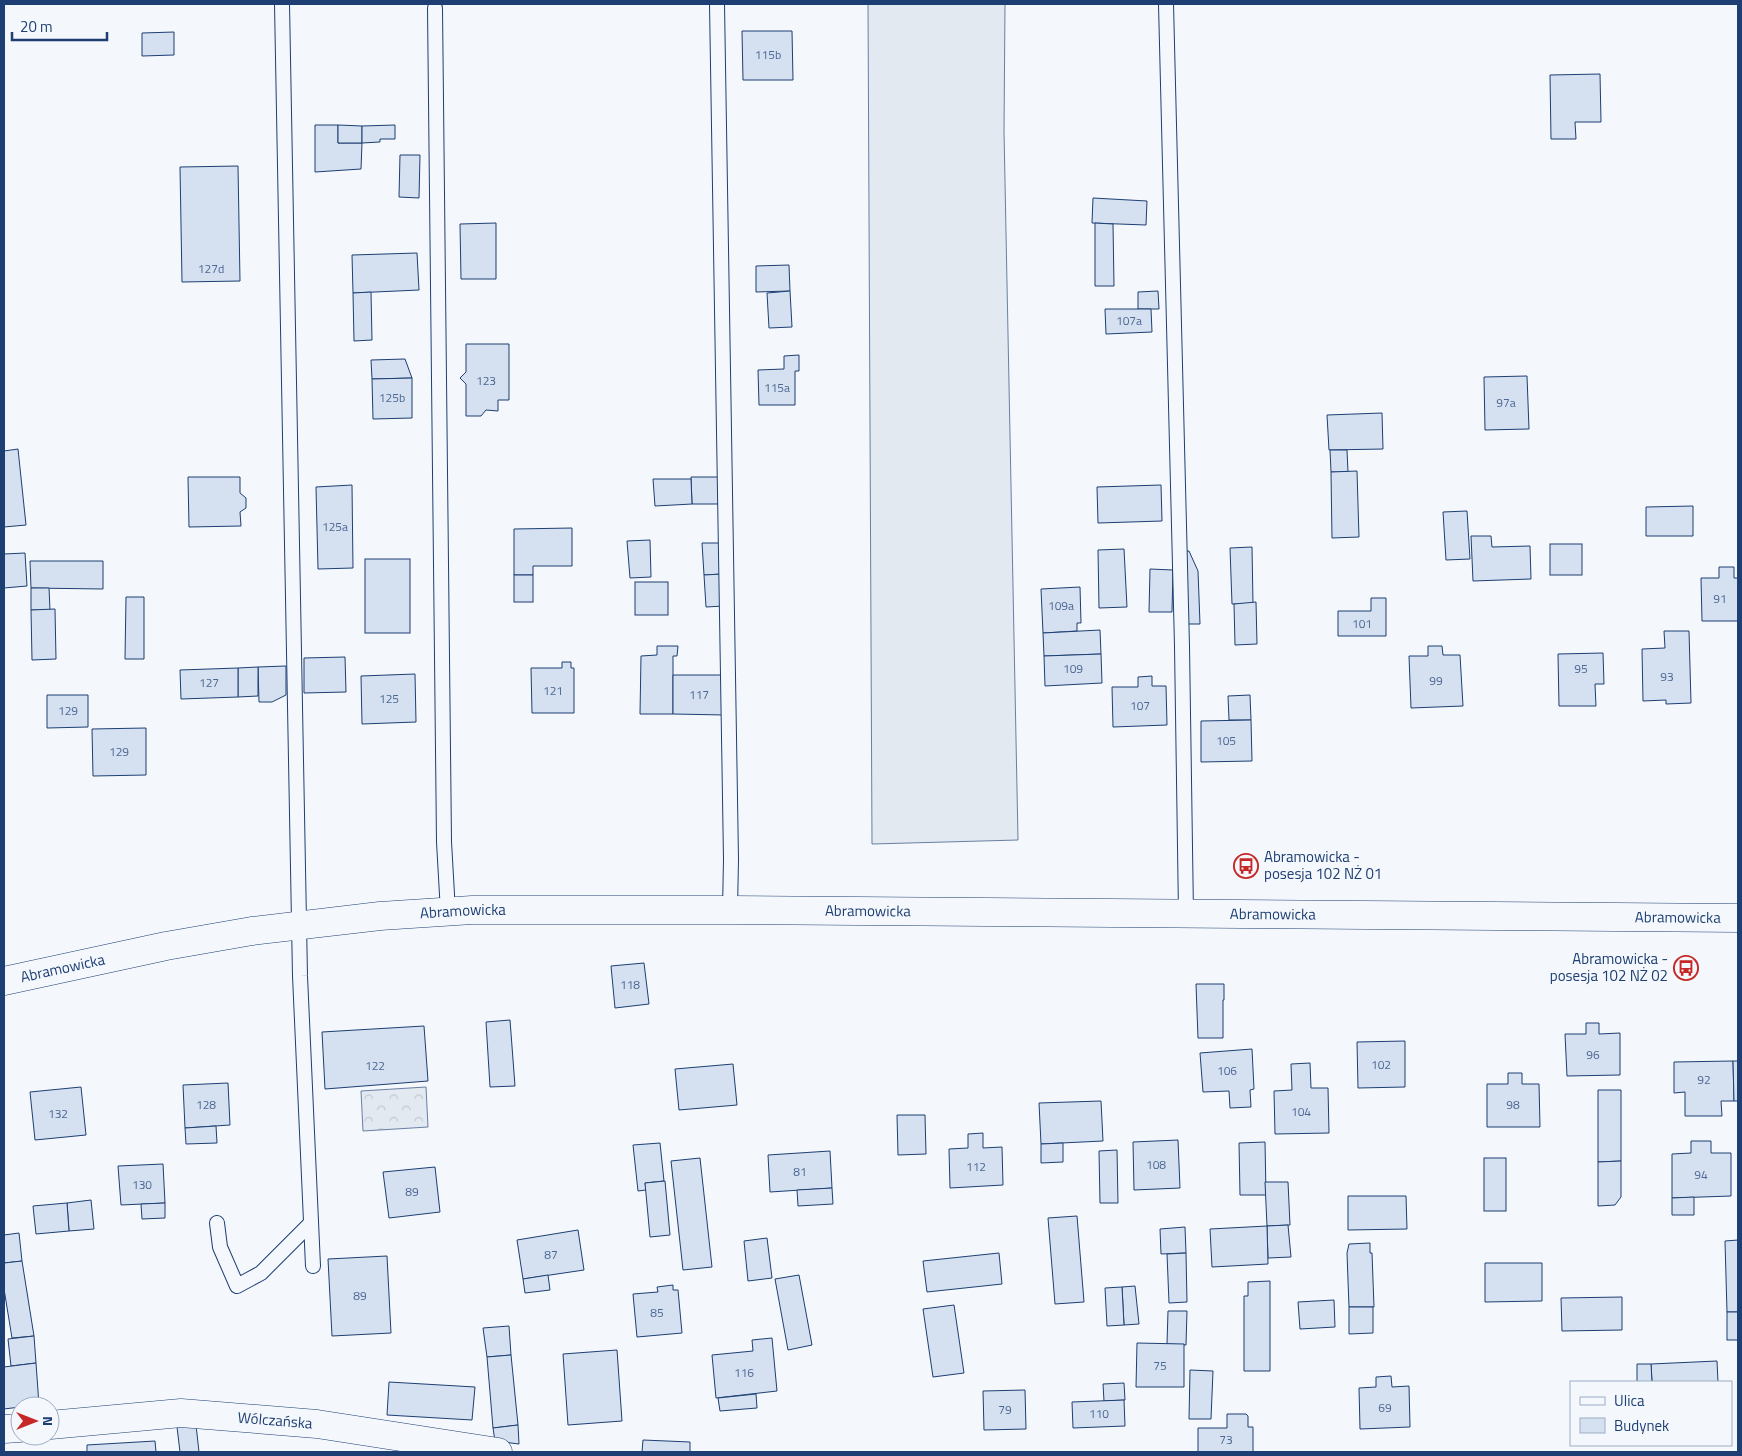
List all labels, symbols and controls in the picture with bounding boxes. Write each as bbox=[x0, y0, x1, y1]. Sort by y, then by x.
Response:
scale bar bbox=[12, 10, 108, 42]
text: 20 m bbox=[20, 15, 53, 38]
house number: 115b bbox=[755, 45, 781, 64]
house number: 127d bbox=[198, 259, 224, 278]
house number: 107a bbox=[1116, 311, 1142, 330]
house number: 123 bbox=[476, 371, 496, 390]
house number: 115a bbox=[764, 378, 790, 397]
house number: 125b bbox=[379, 388, 405, 407]
house number: 97a bbox=[1496, 393, 1516, 412]
house number: 125a bbox=[322, 517, 348, 536]
house number: 91 bbox=[1713, 589, 1727, 608]
house number: 109a bbox=[1048, 596, 1074, 615]
house number: 101 bbox=[1352, 614, 1372, 633]
house number: 109 bbox=[1063, 659, 1083, 678]
house number: 95 bbox=[1574, 659, 1588, 678]
house number: 93 bbox=[1660, 667, 1674, 686]
house number: 99 bbox=[1429, 671, 1443, 690]
house number: 127 bbox=[199, 673, 219, 692]
house number: 121 bbox=[543, 681, 563, 700]
house number: 117 bbox=[689, 685, 709, 704]
house number: 125 bbox=[379, 689, 399, 708]
house number: 107 bbox=[1130, 696, 1150, 715]
house number: 129 bbox=[58, 701, 78, 720]
house number: 105 bbox=[1216, 731, 1236, 750]
house number: 129 bbox=[109, 742, 129, 761]
place label: Abramowicka - posesja 102 NŻ 01 bbox=[1264, 845, 1382, 885]
bus stop icon: Abramowicka - posesja 102 NŻ 01 bbox=[1233, 853, 1259, 879]
street label: Abramowicka bbox=[419, 898, 506, 924]
street label: Abramowicka bbox=[825, 899, 911, 922]
street label: Abramowicka bbox=[1230, 902, 1316, 926]
street label: Abramowicka bbox=[1635, 905, 1721, 929]
street label: Abramowicka bbox=[18, 947, 107, 988]
place label: Abramowicka - posesja 102 NŻ 02 bbox=[1550, 947, 1668, 987]
bus stop icon: Abramowicka - posesja 102 NŻ 02 bbox=[1673, 955, 1699, 981]
house number: 118 bbox=[620, 975, 640, 994]
house number: 96 bbox=[1586, 1045, 1600, 1064]
house number: 102 bbox=[1371, 1055, 1391, 1074]
house number: 122 bbox=[365, 1056, 385, 1075]
house number: 106 bbox=[1217, 1061, 1237, 1080]
house number: 92 bbox=[1697, 1070, 1711, 1089]
house number: 128 bbox=[196, 1095, 216, 1114]
house number: 98 bbox=[1506, 1095, 1520, 1114]
house number: 104 bbox=[1291, 1102, 1311, 1121]
house number: 132 bbox=[48, 1104, 68, 1123]
house number: 108 bbox=[1146, 1155, 1166, 1174]
house number: 112 bbox=[966, 1157, 986, 1176]
house number: 81 bbox=[793, 1162, 807, 1181]
house number: 94 bbox=[1694, 1165, 1708, 1184]
house number: 130 bbox=[132, 1175, 152, 1194]
house number: 89 bbox=[405, 1182, 419, 1201]
house number: 87 bbox=[544, 1245, 558, 1264]
house number: 89 bbox=[353, 1286, 367, 1305]
house number: 85 bbox=[650, 1303, 664, 1322]
house number: 75 bbox=[1153, 1356, 1167, 1375]
house number: 116 bbox=[734, 1363, 754, 1382]
legend bbox=[1570, 1381, 1732, 1446]
text: Ulica bbox=[1614, 1389, 1645, 1412]
north arrow bbox=[10, 1396, 60, 1446]
house number: 69 bbox=[1378, 1398, 1392, 1417]
house number: 79 bbox=[998, 1400, 1012, 1419]
house number: 110 bbox=[1089, 1404, 1109, 1423]
street label: Wólczańska bbox=[237, 1406, 314, 1435]
text: Budynek bbox=[1614, 1414, 1669, 1437]
text: N bbox=[38, 1416, 59, 1426]
house number: 73 bbox=[1219, 1430, 1233, 1449]

